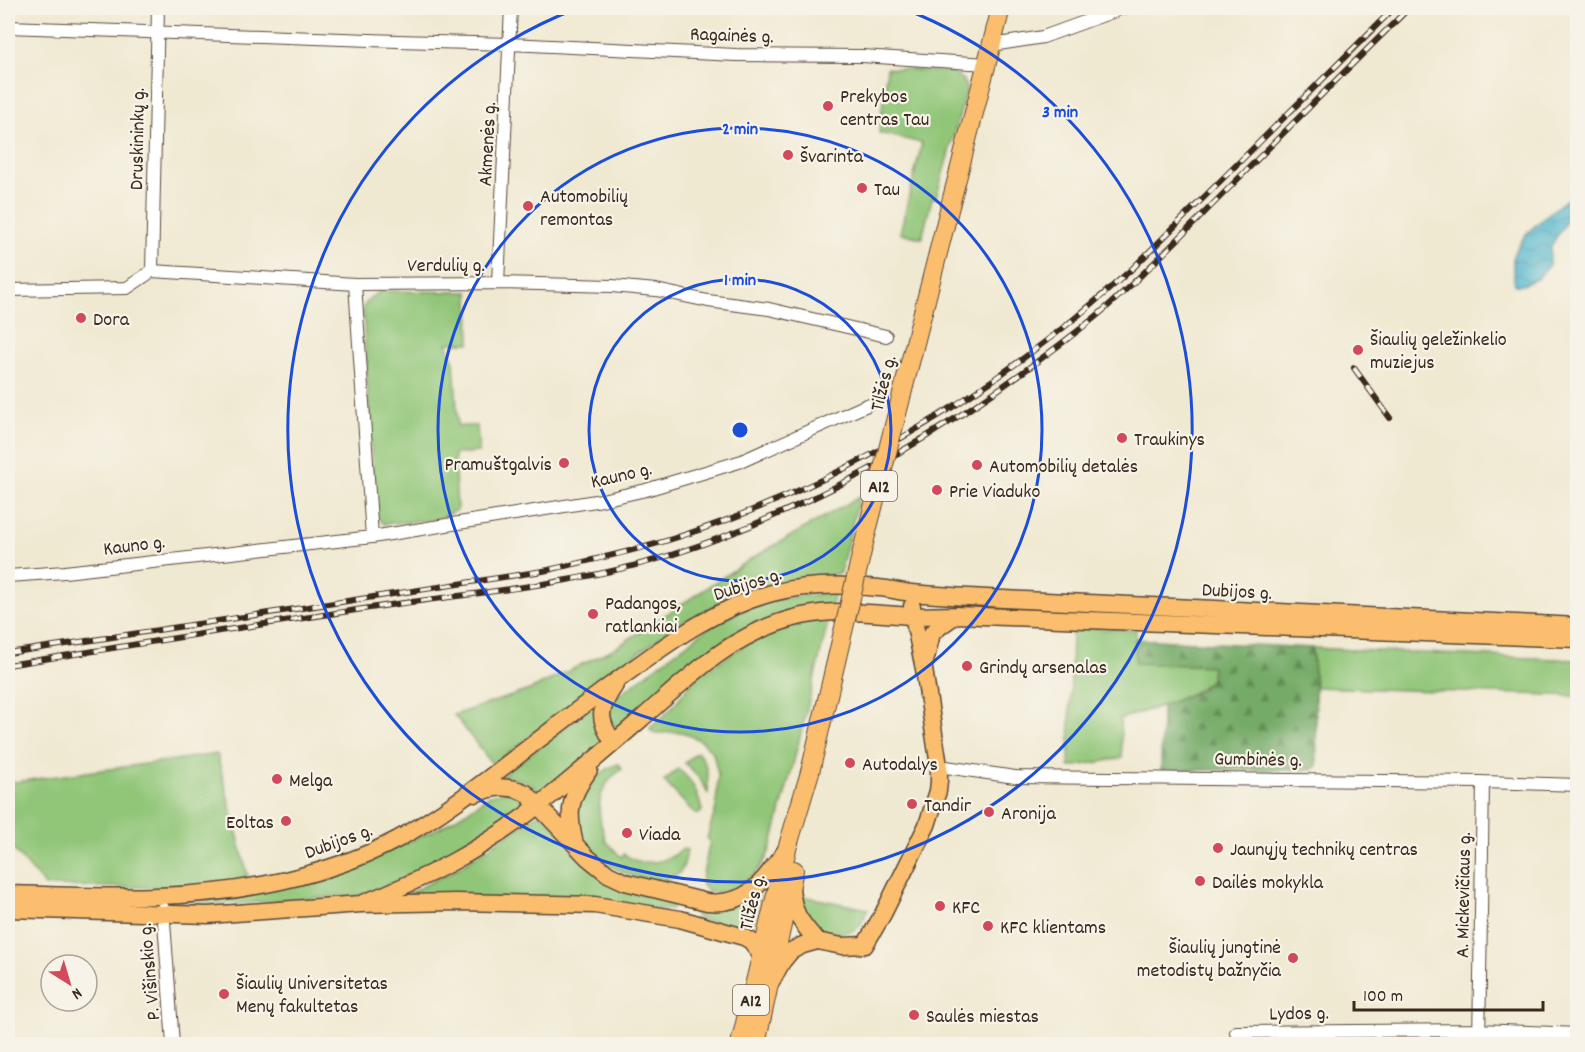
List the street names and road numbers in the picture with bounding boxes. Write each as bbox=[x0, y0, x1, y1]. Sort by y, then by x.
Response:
street label: Ragainės g. bbox=[689, 22, 774, 52]
street label: Druskininkų g. bbox=[124, 88, 154, 190]
street label: Akmenės g. bbox=[473, 101, 505, 187]
street label: Verdulių g. bbox=[407, 253, 485, 281]
street label: Tilžės g. bbox=[864, 353, 905, 415]
street label: Kauno g. bbox=[588, 456, 655, 498]
road number: A12 bbox=[861, 471, 897, 501]
street label: Kauno g. bbox=[102, 529, 167, 565]
street label: Dubijos g. bbox=[710, 562, 786, 610]
street label: Dubijos g. bbox=[1201, 577, 1273, 609]
street label: Gumbinės g. bbox=[1214, 746, 1302, 776]
street label: Dubijos g. bbox=[301, 818, 377, 868]
street label: A. Mickevičiaus g. bbox=[1450, 832, 1480, 958]
street label: Tilžės g. bbox=[733, 872, 774, 934]
street label: P. Višinskio g. bbox=[133, 922, 169, 1022]
road number: A12 bbox=[733, 985, 769, 1015]
street label: Lydos g. bbox=[1269, 1000, 1329, 1030]

